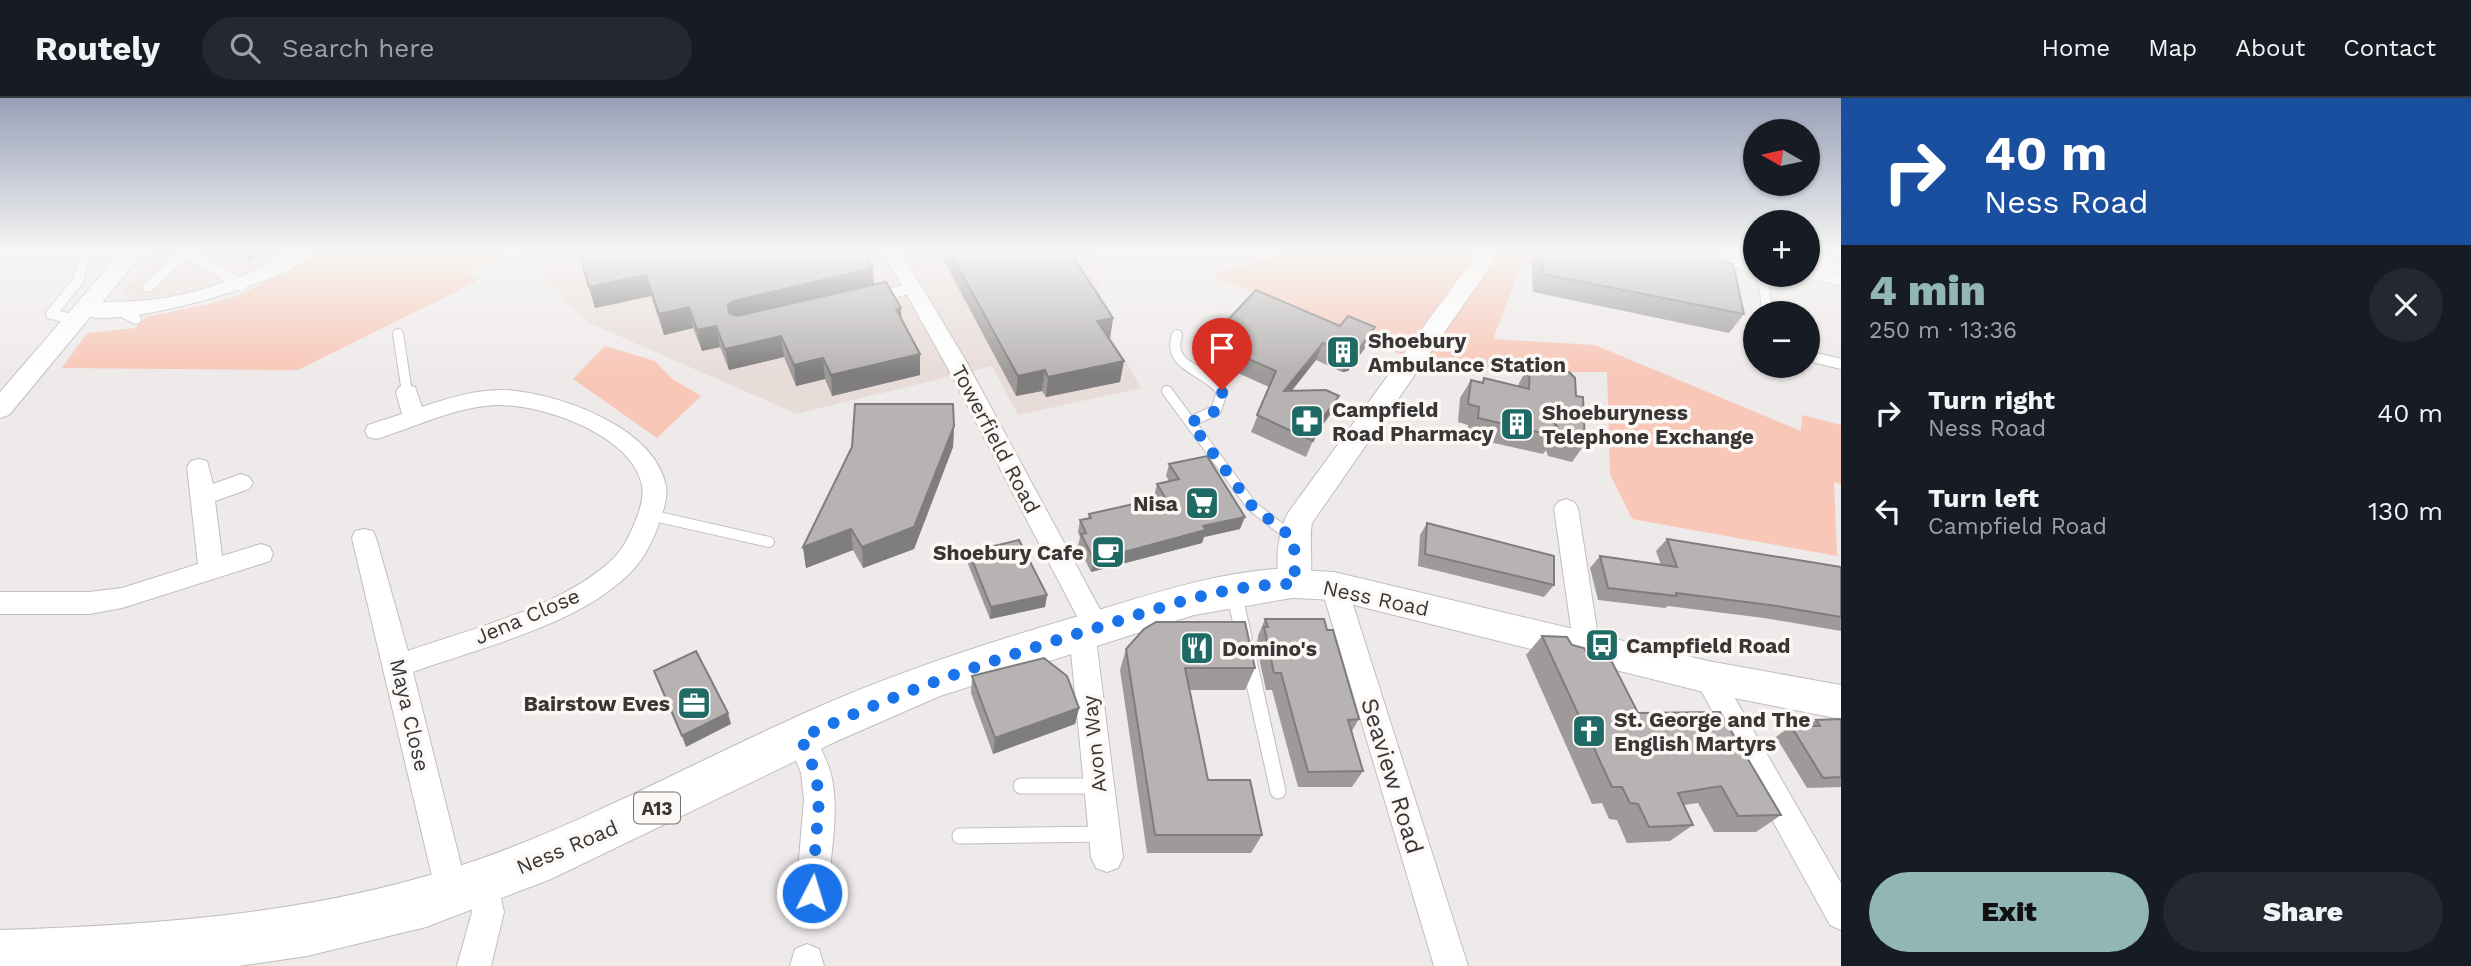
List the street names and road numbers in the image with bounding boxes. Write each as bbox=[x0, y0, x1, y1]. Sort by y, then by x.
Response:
street label: Towerfield Road bbox=[946, 361, 1046, 517]
street label: Ness Road bbox=[1321, 575, 1431, 621]
street label: Jena Close bbox=[471, 583, 583, 649]
street label: Maya Close bbox=[385, 656, 435, 774]
street label: Avon Way bbox=[1076, 694, 1112, 794]
street label: Seaview Road bbox=[1355, 695, 1429, 857]
road number: A13 bbox=[634, 792, 680, 824]
street label: Ness Road bbox=[512, 814, 622, 880]

